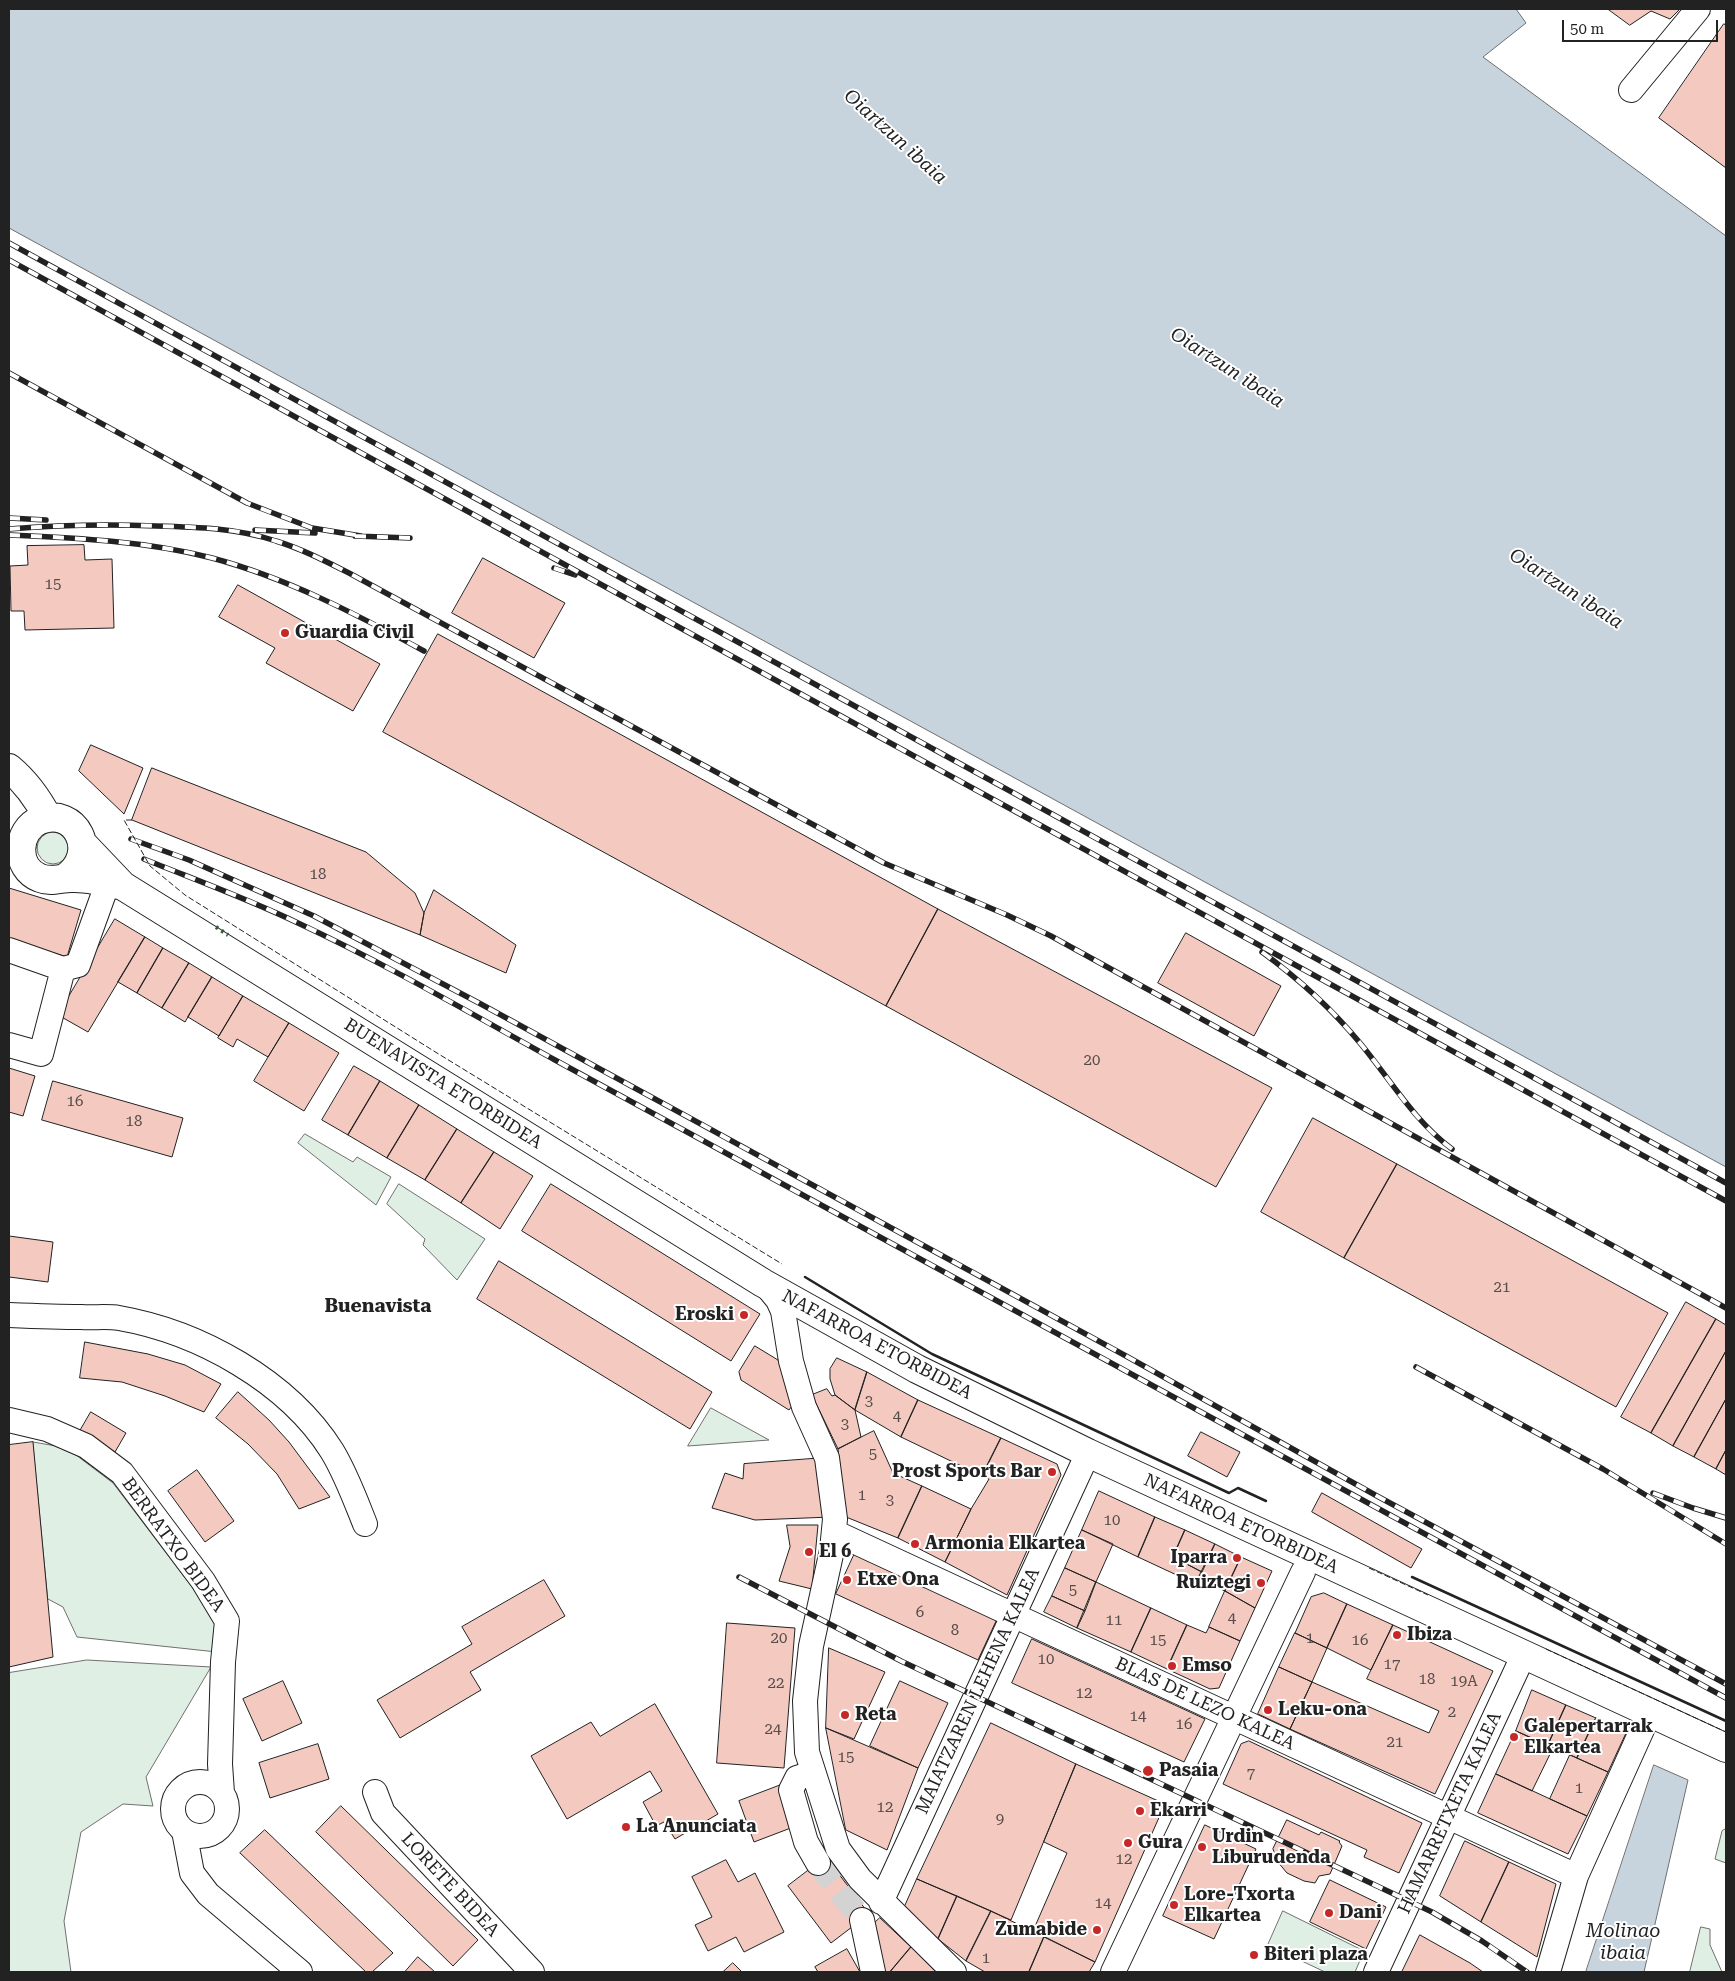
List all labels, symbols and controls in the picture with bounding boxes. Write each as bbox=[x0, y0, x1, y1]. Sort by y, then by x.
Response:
scale bar bbox=[1565, 10, 1721, 42]
text: 50 m bbox=[1570, 20, 1604, 38]
water label: Oiartzun ibaia bbox=[839, 85, 951, 189]
water label: Oiartzun ibaia bbox=[1166, 323, 1288, 413]
water label: Oiartzun ibaia bbox=[1505, 544, 1627, 634]
house number: 15 bbox=[45, 576, 61, 594]
place label: Guardia Civil bbox=[295, 622, 414, 644]
marker: Guardia Civil bbox=[279, 627, 291, 639]
house number: 18 bbox=[310, 866, 326, 884]
street label: BUENAVISTA ETORBIDEA bbox=[340, 1014, 546, 1154]
house number: 20 bbox=[1084, 1052, 1100, 1070]
house number: 16 bbox=[67, 1093, 83, 1111]
house number: 18 bbox=[126, 1113, 142, 1131]
house number: 21 bbox=[1494, 1279, 1510, 1297]
street label: NAFARROA ETORBIDEA bbox=[778, 1286, 976, 1404]
district label: Buenavista bbox=[324, 1295, 432, 1317]
place label: Eroski bbox=[675, 1304, 734, 1326]
marker: Eroski bbox=[738, 1309, 750, 1321]
house number: 3 bbox=[865, 1393, 873, 1411]
house number: 4 bbox=[893, 1408, 901, 1426]
house number: 3 bbox=[841, 1416, 849, 1434]
house number: 5 bbox=[869, 1446, 877, 1464]
place label: Prost Sports Bar bbox=[892, 1461, 1042, 1483]
marker: Prost Sports Bar bbox=[1046, 1466, 1058, 1478]
street label: NAFARROA ETORBIDEA bbox=[1140, 1469, 1342, 1579]
street label: BERRATXO BIDEA bbox=[117, 1473, 229, 1617]
house number: 1 bbox=[858, 1487, 866, 1505]
house number: 3 bbox=[886, 1492, 894, 1510]
house number: 10 bbox=[1104, 1512, 1120, 1530]
place label: Armonia Elkartea bbox=[925, 1533, 1085, 1555]
marker: Armonia Elkartea bbox=[909, 1538, 921, 1550]
place label: El 6 bbox=[819, 1541, 851, 1563]
marker: El 6 bbox=[803, 1546, 815, 1558]
place label: Iparra bbox=[1171, 1547, 1227, 1569]
marker: Iparra bbox=[1231, 1552, 1243, 1564]
street label: MAIATZAREN LEHENA KALEA bbox=[911, 1564, 1045, 1818]
place label: Etxe Ona bbox=[857, 1569, 939, 1591]
place label: Ruiztegi bbox=[1176, 1572, 1251, 1594]
marker: Etxe Ona bbox=[841, 1574, 853, 1586]
marker: Ruiztegi bbox=[1255, 1577, 1267, 1589]
house number: 5 bbox=[1069, 1582, 1077, 1600]
house number: 6 bbox=[916, 1604, 924, 1622]
house number: 4 bbox=[1228, 1610, 1236, 1628]
house number: 11 bbox=[1106, 1612, 1122, 1630]
house number: 8 bbox=[951, 1622, 959, 1640]
place label: Ibiza bbox=[1407, 1624, 1452, 1646]
marker: Ibiza bbox=[1391, 1629, 1403, 1641]
house number: 20 bbox=[771, 1630, 787, 1648]
house number: 1 bbox=[1306, 1630, 1314, 1648]
house number: 15 bbox=[1150, 1632, 1166, 1650]
house number: 16 bbox=[1352, 1632, 1368, 1650]
house number: 10 bbox=[1038, 1651, 1054, 1669]
street label: BLAS DE LEZO KALEA bbox=[1112, 1653, 1298, 1755]
place label: Emso bbox=[1182, 1655, 1232, 1677]
house number: 17 bbox=[1384, 1656, 1400, 1674]
marker: Emso bbox=[1166, 1660, 1178, 1672]
house number: 18 bbox=[1419, 1671, 1435, 1689]
house number: 19A bbox=[1450, 1673, 1478, 1691]
house number: 22 bbox=[768, 1675, 784, 1693]
house number: 12 bbox=[1076, 1685, 1092, 1703]
place label: Leku-ona bbox=[1278, 1699, 1367, 1721]
place label: Reta bbox=[855, 1704, 897, 1726]
marker: Leku-ona bbox=[1262, 1704, 1274, 1716]
house number: 2 bbox=[1448, 1704, 1456, 1722]
house number: 14 bbox=[1130, 1708, 1146, 1726]
marker: Reta bbox=[839, 1709, 851, 1721]
street label: HAMARRETXETA KALEA bbox=[1394, 1709, 1506, 1917]
house number: 16 bbox=[1176, 1716, 1192, 1734]
place label: Galepertarrak Elkartea bbox=[1524, 1716, 1653, 1758]
house number: 24 bbox=[765, 1721, 781, 1739]
marker: Galepertarrak Elkartea bbox=[1508, 1731, 1520, 1743]
house number: 21 bbox=[1387, 1734, 1403, 1752]
house number: 15 bbox=[838, 1749, 854, 1767]
place label: Pasaia bbox=[1159, 1760, 1218, 1782]
marker: Pasaia bbox=[1141, 1764, 1155, 1778]
house number: 7 bbox=[1247, 1765, 1255, 1783]
house number: 1 bbox=[1575, 1780, 1583, 1798]
house number: 12 bbox=[877, 1799, 893, 1817]
place label: Ekarri bbox=[1150, 1800, 1207, 1822]
marker: Ekarri bbox=[1134, 1805, 1146, 1817]
house number: 9 bbox=[996, 1811, 1004, 1829]
place label: La Anunciata bbox=[636, 1816, 756, 1838]
marker: La Anunciata bbox=[620, 1821, 632, 1833]
place label: Urdin Liburudenda bbox=[1212, 1826, 1331, 1868]
street label: LORETE BIDEA bbox=[396, 1829, 504, 1941]
place label: Gura bbox=[1138, 1832, 1183, 1854]
marker: Gura bbox=[1122, 1837, 1134, 1849]
marker: Urdin Liburudenda bbox=[1196, 1841, 1208, 1853]
house number: 12 bbox=[1116, 1851, 1132, 1869]
place label: Lore-Txorta Elkartea bbox=[1184, 1884, 1295, 1926]
house number: 14 bbox=[1095, 1895, 1111, 1913]
marker: Lore-Txorta Elkartea bbox=[1168, 1899, 1180, 1911]
place label: Dani bbox=[1339, 1902, 1382, 1924]
marker: Dani bbox=[1323, 1907, 1335, 1919]
place label: Zumabide bbox=[995, 1919, 1087, 1941]
water label: Molinao ibaia bbox=[1586, 1920, 1660, 1964]
marker: Zumabide bbox=[1091, 1924, 1103, 1936]
place label: Biteri plaza bbox=[1264, 1944, 1368, 1966]
marker: Biteri plaza bbox=[1248, 1949, 1260, 1961]
house number: 1 bbox=[982, 1950, 990, 1968]

